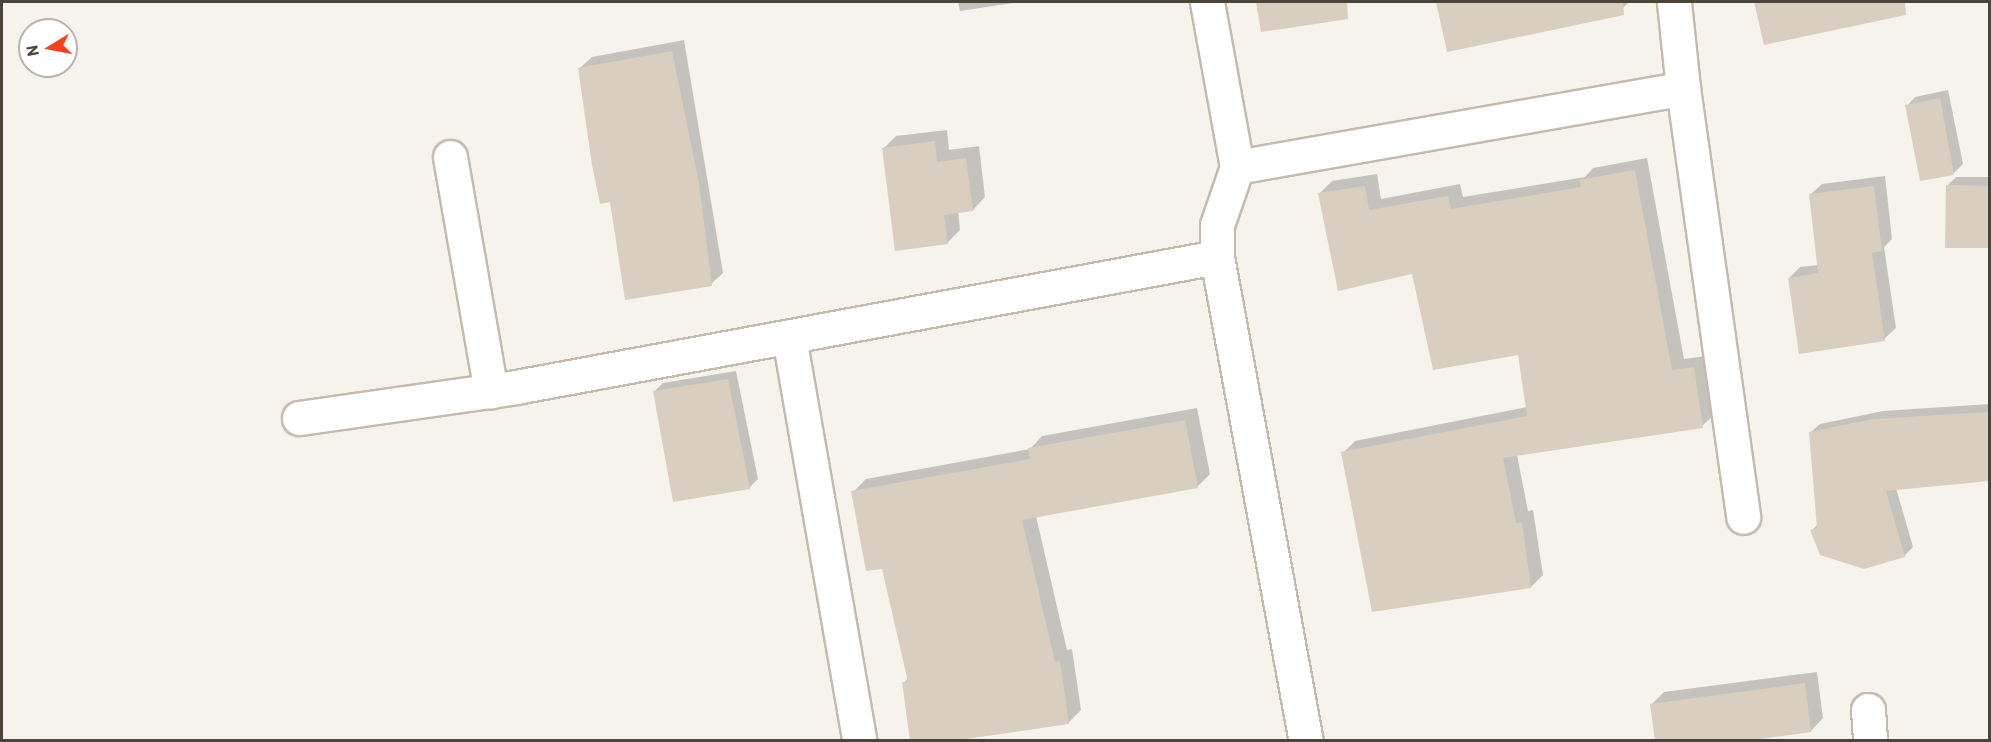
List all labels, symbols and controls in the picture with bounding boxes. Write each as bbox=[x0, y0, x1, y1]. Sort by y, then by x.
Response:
north arrow bbox=[18, 18, 78, 78]
text: N bbox=[21, 44, 42, 58]

